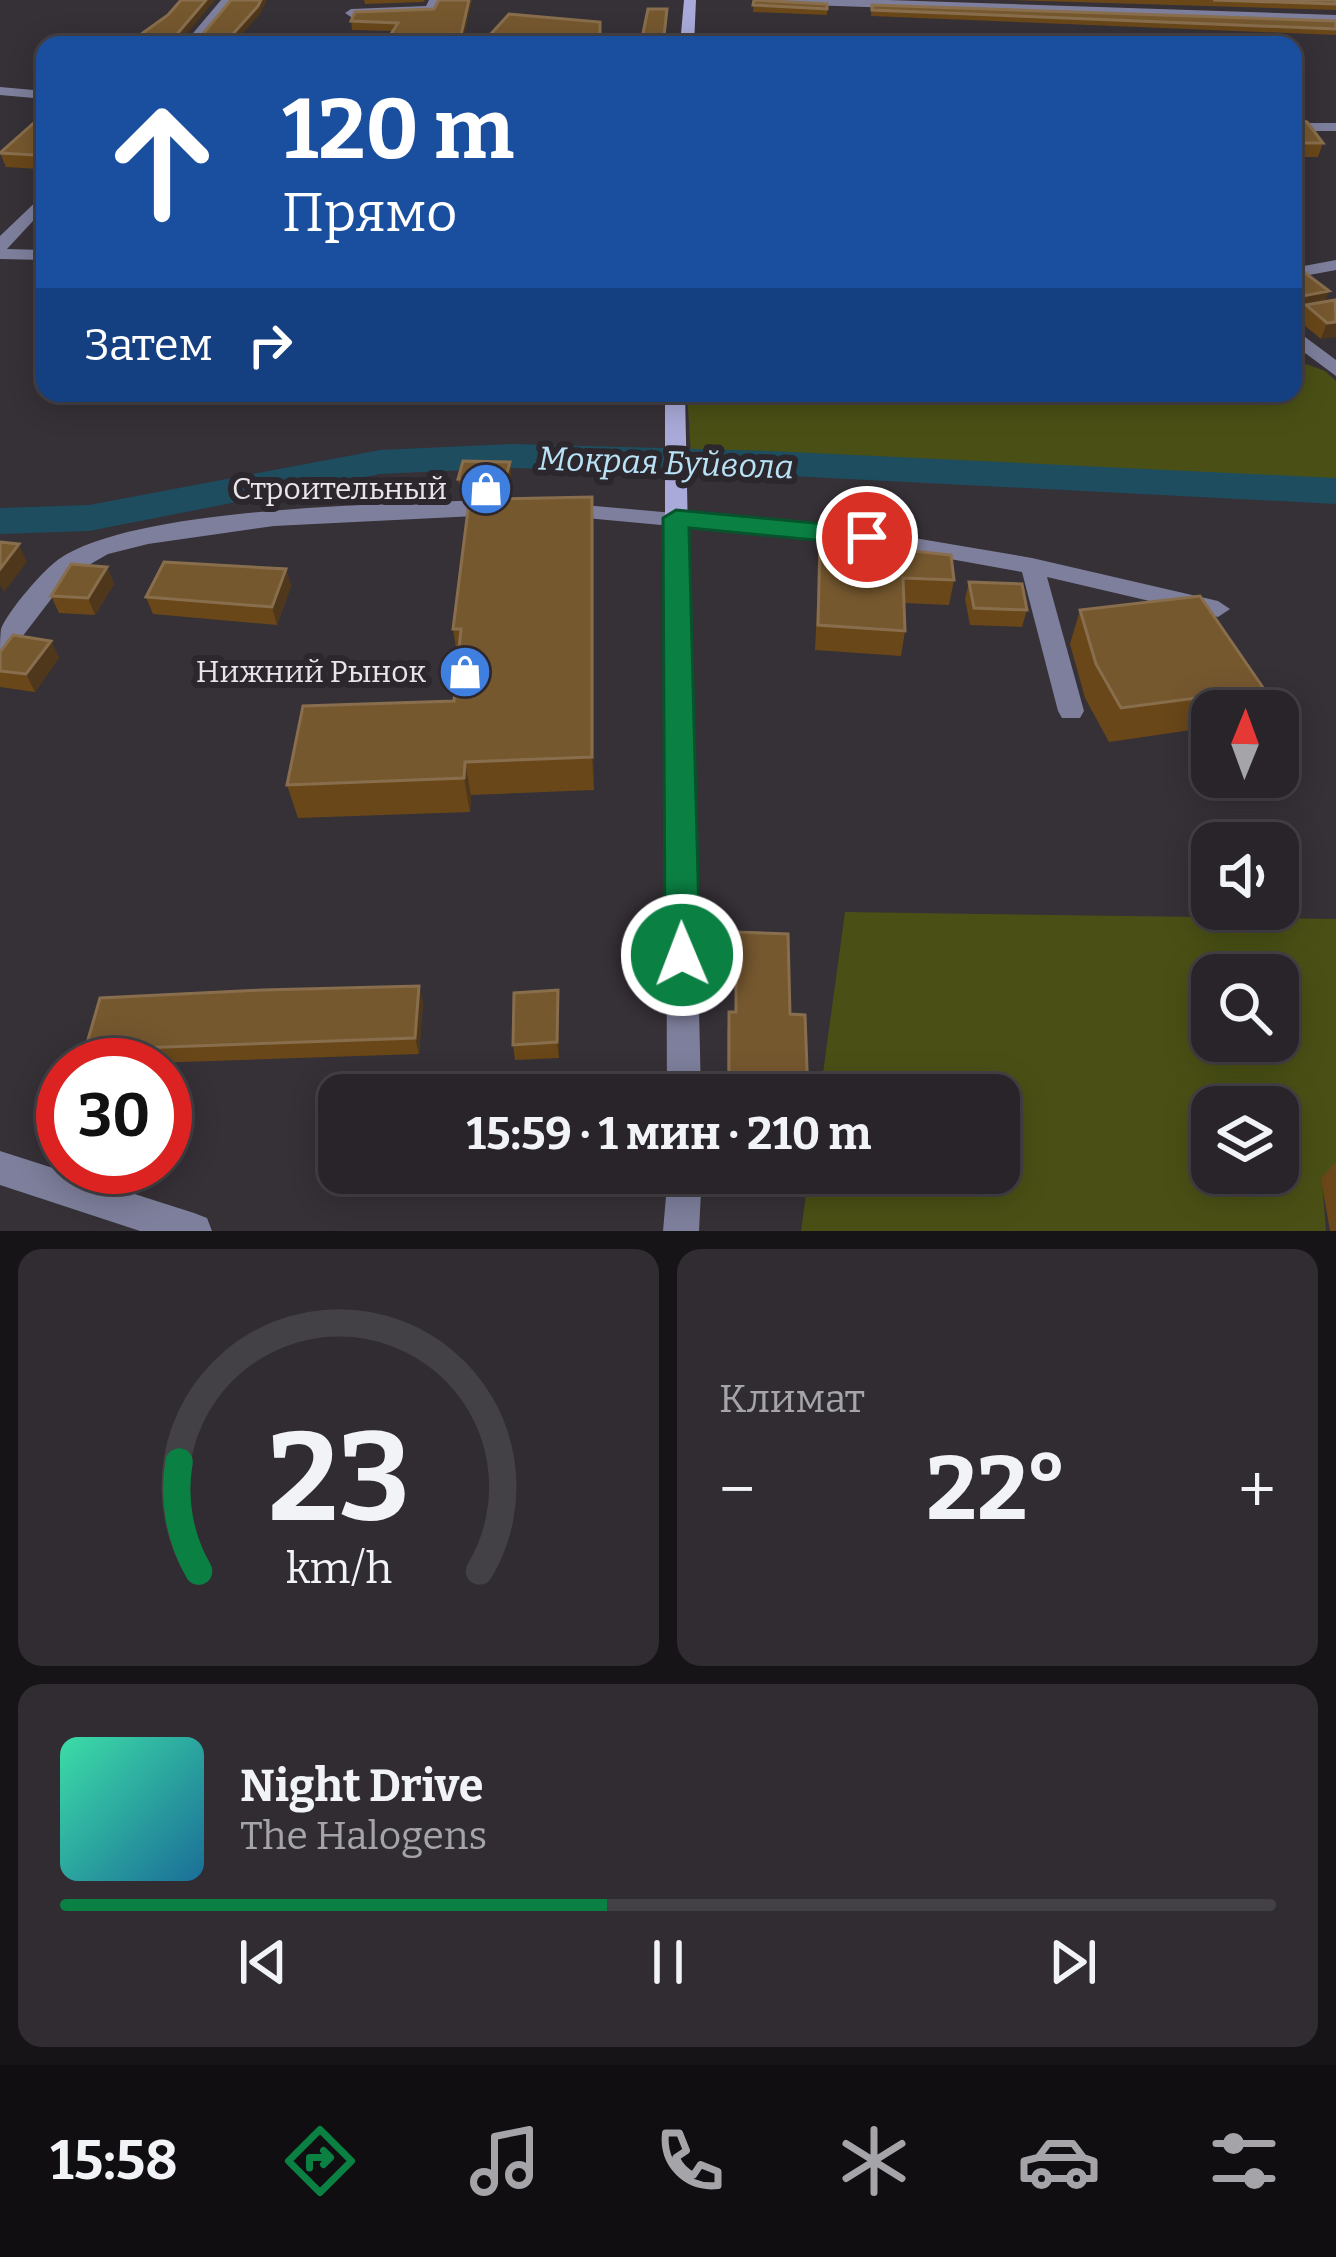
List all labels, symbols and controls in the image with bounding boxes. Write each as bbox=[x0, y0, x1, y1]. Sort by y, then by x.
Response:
text: 120 m bbox=[282, 79, 514, 180]
icon: ahead bbox=[84, 84, 240, 240]
text: Прямо bbox=[282, 181, 457, 245]
icon: right bbox=[237, 312, 303, 378]
text: Затем bbox=[84, 318, 213, 372]
water label: Мокрая Буйвола bbox=[537, 439, 795, 487]
shop icon: Строительный bbox=[458, 461, 514, 517]
place label: Строительный bbox=[232, 471, 447, 507]
pin bbox=[816, 486, 918, 588]
icon: arrive bbox=[834, 504, 900, 570]
shop icon: Нижний Рынок bbox=[437, 644, 493, 700]
place label: Нижний Рынок bbox=[196, 654, 426, 690]
north arrow bbox=[1191, 690, 1299, 798]
map controls bbox=[1191, 690, 1299, 1194]
button: sound bbox=[1191, 822, 1299, 930]
position arrow bbox=[619, 892, 745, 1018]
button: search bbox=[1191, 954, 1299, 1062]
speed limit sign: 30 bbox=[36, 1038, 192, 1194]
button: layers bbox=[1191, 1086, 1299, 1194]
text: 15:59 · 1 мин · 210 m bbox=[467, 1107, 871, 1161]
text: Климат bbox=[719, 1376, 865, 1422]
text: 23 bbox=[267, 1403, 410, 1553]
text: 22° bbox=[926, 1435, 1067, 1543]
text: − bbox=[719, 1450, 755, 1529]
text: + bbox=[1238, 1450, 1276, 1529]
text: km/h bbox=[285, 1542, 392, 1593]
text: Night Drive bbox=[240, 1759, 483, 1813]
text: The Halogens bbox=[240, 1813, 487, 1859]
icon: previous bbox=[230, 1929, 296, 1995]
icon: pause bbox=[635, 1929, 701, 1995]
icon: next bbox=[1040, 1929, 1106, 1995]
icon: directions bbox=[278, 2119, 362, 2203]
icon: music bbox=[463, 2119, 547, 2203]
icon: phone bbox=[648, 2119, 732, 2203]
icon: climate bbox=[832, 2119, 916, 2203]
icon: car bbox=[1017, 2119, 1101, 2203]
icon: filters bbox=[1202, 2119, 1286, 2203]
text: 15:58 bbox=[50, 2129, 178, 2193]

